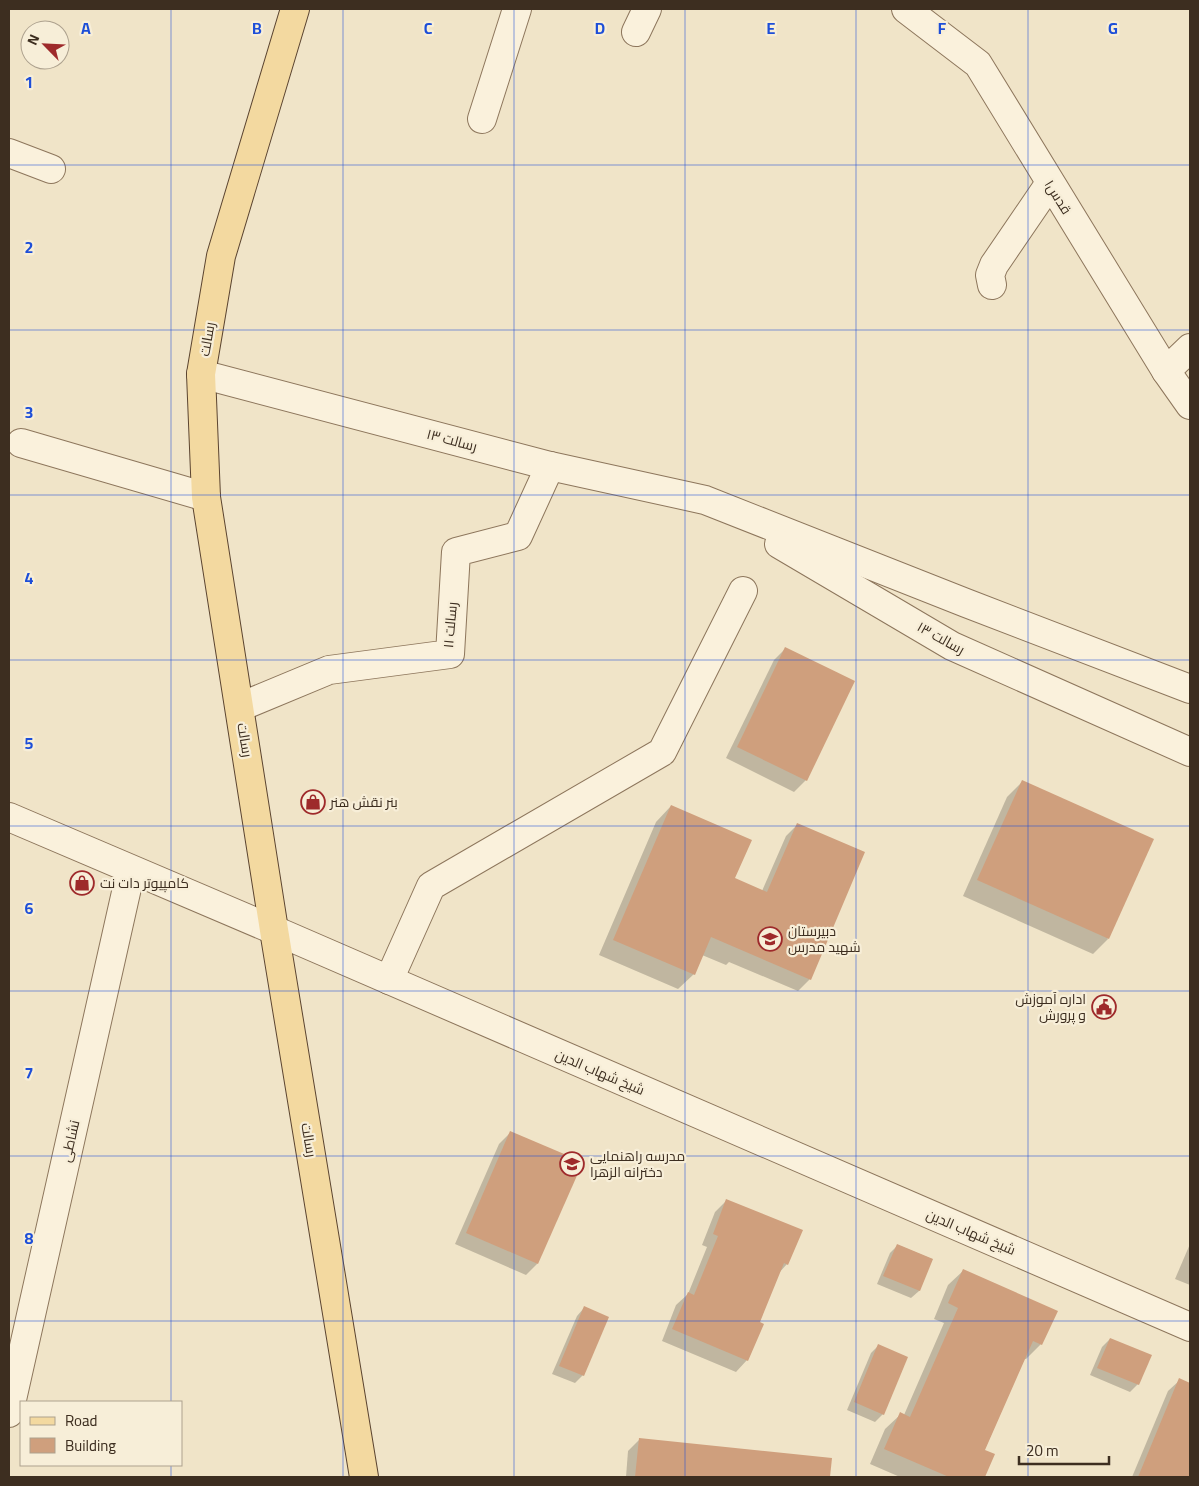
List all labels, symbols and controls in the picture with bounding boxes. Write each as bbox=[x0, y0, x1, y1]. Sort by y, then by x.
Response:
text: A bbox=[81, 13, 91, 43]
text: B bbox=[252, 13, 262, 43]
text: C bbox=[424, 13, 433, 43]
text: D bbox=[595, 13, 605, 43]
text: E bbox=[767, 13, 776, 43]
text: F bbox=[938, 13, 947, 43]
text: G bbox=[1108, 13, 1118, 43]
north arrow bbox=[20, 20, 70, 70]
text: N bbox=[19, 30, 47, 49]
text: 1 bbox=[25, 67, 33, 97]
street label: قدس۱ bbox=[1037, 174, 1079, 220]
text: 2 bbox=[25, 232, 33, 262]
street label: رسالت bbox=[191, 320, 223, 358]
text: 3 bbox=[25, 397, 34, 427]
street label: رسالت ۱۳ bbox=[424, 421, 480, 459]
text: 4 bbox=[25, 563, 34, 593]
street label: رسالت ۱۱ bbox=[435, 601, 465, 649]
street label: رسالت ۱۳ bbox=[912, 614, 970, 662]
street label: رسالت bbox=[229, 721, 261, 759]
text: 5 bbox=[25, 728, 34, 758]
shop icon: بنر نقش هنر bbox=[300, 789, 326, 815]
place label: بنر نقش هنر bbox=[329, 789, 398, 815]
shop icon: کامپیوتر دات نت bbox=[69, 870, 95, 896]
place label: کامپیوتر دات نت bbox=[100, 870, 189, 896]
text: 6 bbox=[25, 893, 34, 923]
place label: دبیرستان شهید مدرس bbox=[788, 918, 861, 960]
school or university icon: دبیرستان شهید مدرس bbox=[757, 926, 783, 952]
place label: اداره آموزش و پرورش bbox=[1015, 986, 1086, 1028]
public building icon: اداره آموزش و پرورش bbox=[1091, 994, 1117, 1020]
street label: شیخ شهاب الدین bbox=[551, 1041, 649, 1103]
text: 7 bbox=[25, 1058, 33, 1088]
street label: نشاطی bbox=[53, 1117, 87, 1165]
street label: رسالت bbox=[293, 1121, 325, 1159]
place label: مدرسه راهنمایی دخترانه الزهرا bbox=[590, 1143, 685, 1185]
school or university icon: مدرسه راهنمایی دخترانه الزهرا bbox=[559, 1151, 585, 1177]
street label: شیخ شهاب الدین bbox=[922, 1201, 1020, 1263]
text: 8 bbox=[25, 1223, 34, 1253]
legend bbox=[20, 1401, 182, 1466]
text: Road bbox=[65, 1406, 98, 1435]
text: Building bbox=[65, 1431, 116, 1460]
scale bar bbox=[1019, 1434, 1109, 1466]
text: 20 m bbox=[1026, 1436, 1059, 1465]

